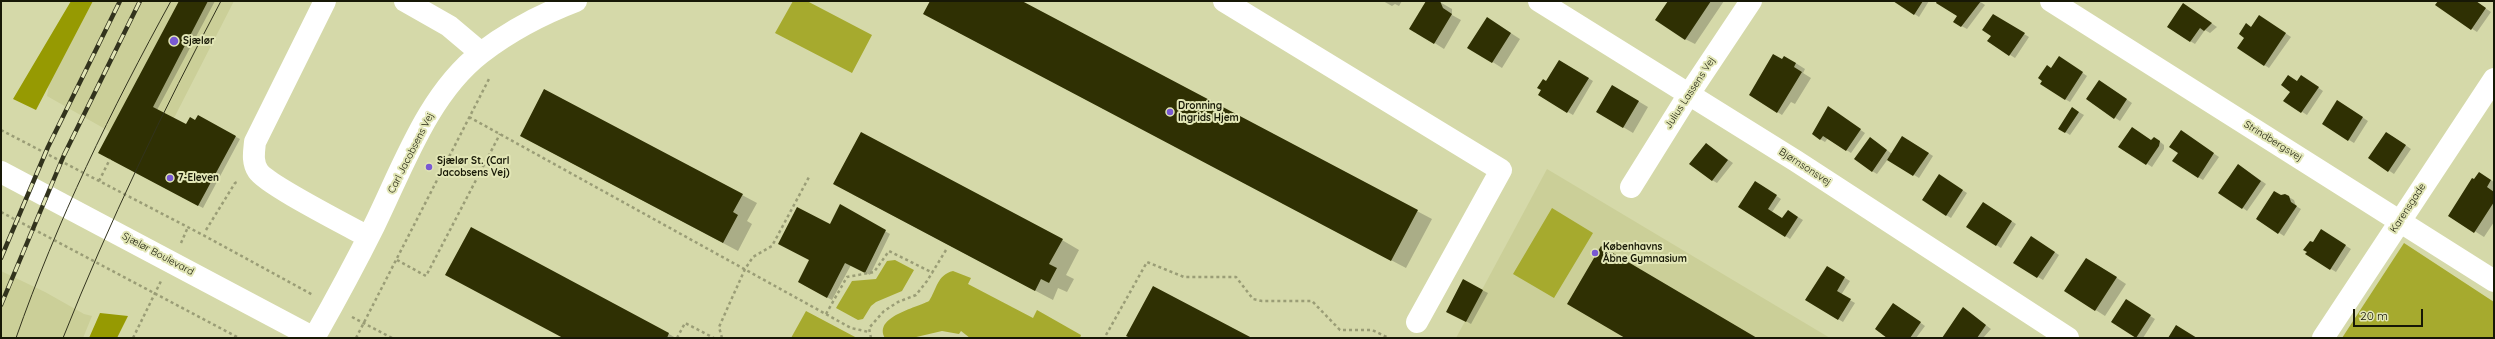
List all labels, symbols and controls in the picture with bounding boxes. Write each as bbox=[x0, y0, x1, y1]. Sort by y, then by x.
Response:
marker: Sjælør bbox=[168, 35, 180, 47]
place label: Sjælør bbox=[183, 35, 214, 47]
street label: Julius Lassens Vej bbox=[1662, 55, 1718, 131]
place label: Dronning Ingrids Hjem bbox=[1178, 100, 1239, 124]
marker: Dronning Ingrids Hjem bbox=[1165, 107, 1175, 117]
street label: Carl Jacobsens Vej bbox=[385, 111, 437, 195]
street label: Strindbergsvej bbox=[2242, 118, 2304, 164]
street label: Bjørnsonsvej bbox=[1777, 146, 1833, 188]
place label: Sjælør St. (Carl Jacobsens Vej) bbox=[437, 155, 510, 178]
marker: Sjælør St. (Carl Jacobsens Vej) bbox=[424, 162, 434, 172]
place label: 7-Eleven bbox=[178, 172, 219, 184]
marker: 7-Eleven bbox=[165, 173, 175, 183]
street label: Karensgade bbox=[2388, 181, 2428, 235]
street label: Sjælør Boulevard bbox=[120, 230, 196, 278]
place label: Københavns Åbne Gymnasium bbox=[1603, 241, 1687, 264]
marker: Københavns Åbne Gymnasium bbox=[1590, 248, 1600, 258]
scale bar bbox=[2355, 301, 2425, 327]
text: 20 m bbox=[2360, 308, 2388, 323]

